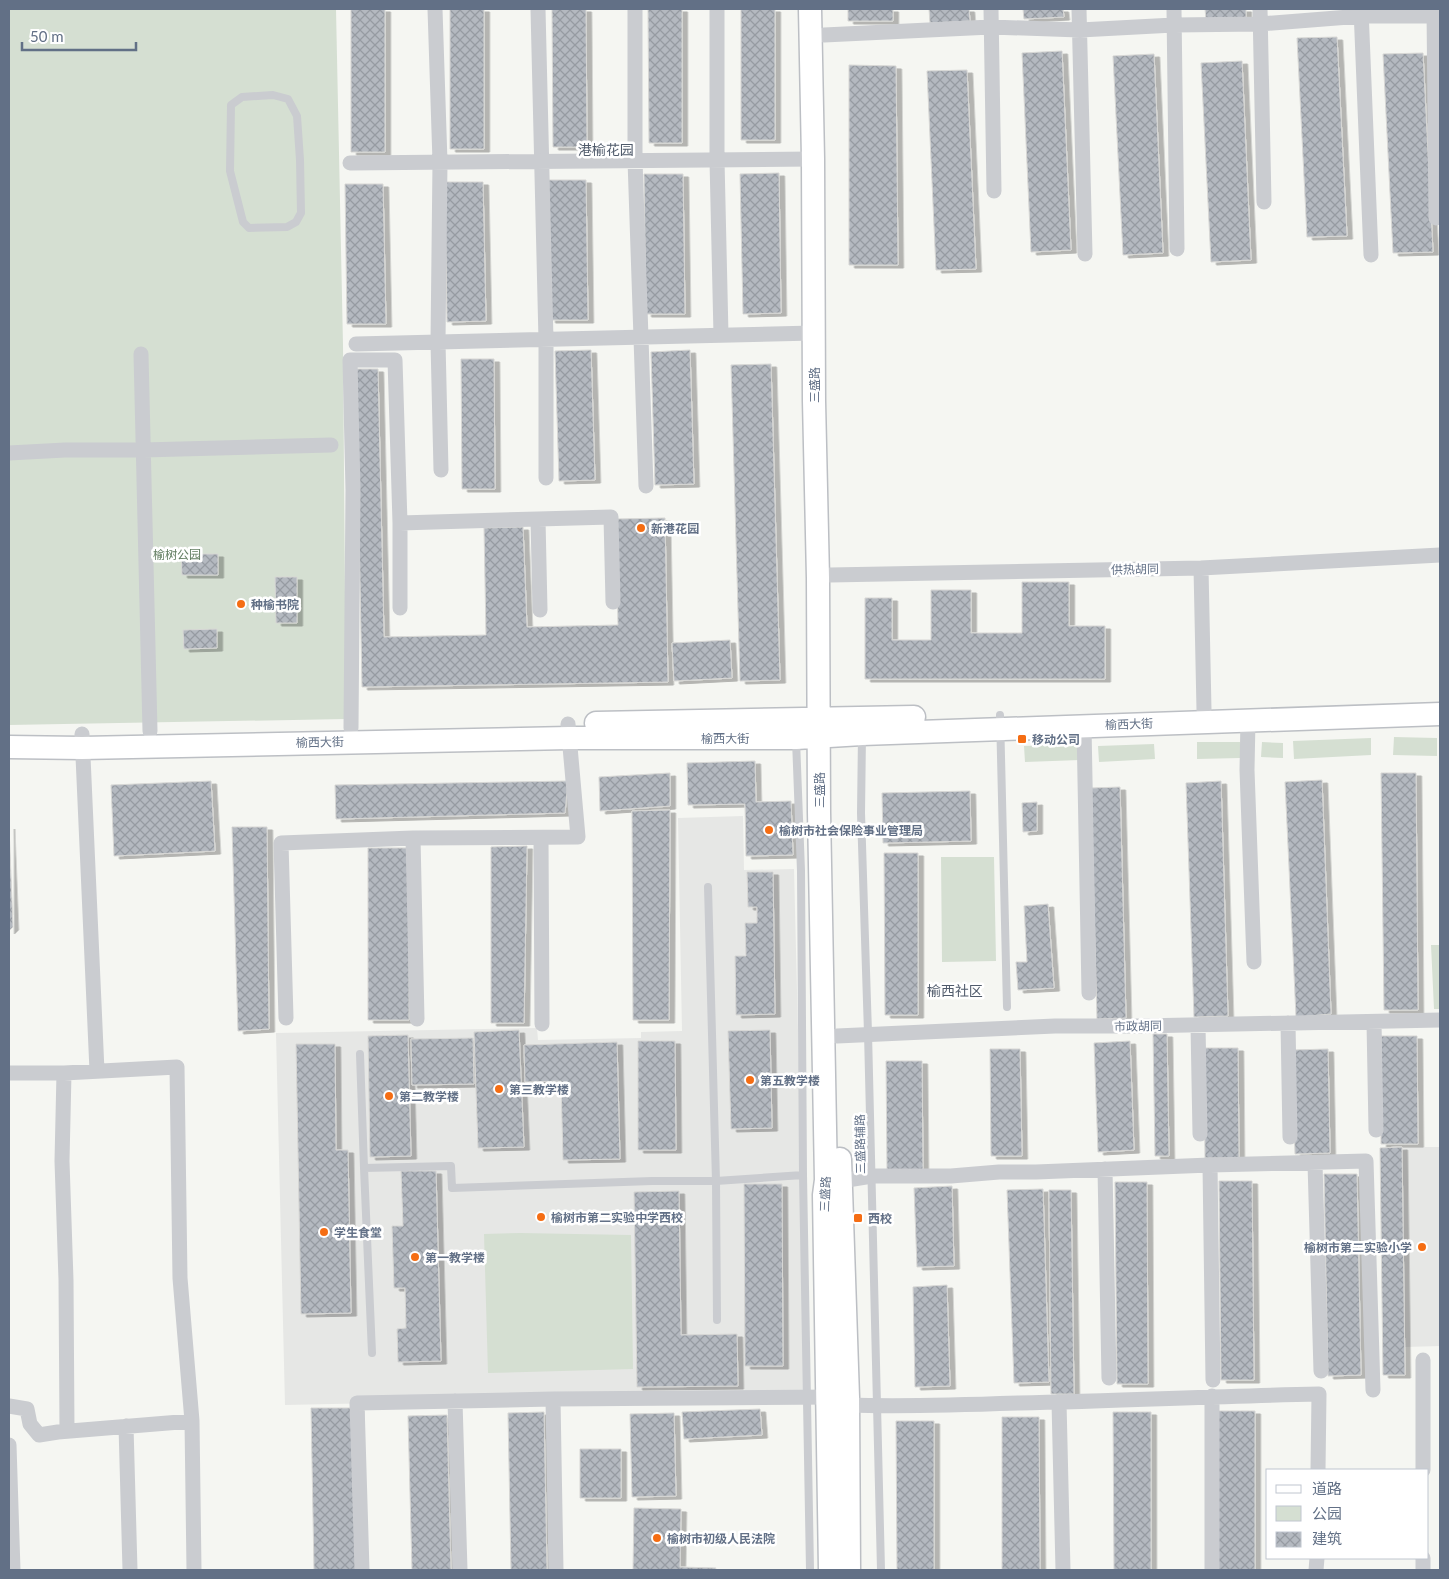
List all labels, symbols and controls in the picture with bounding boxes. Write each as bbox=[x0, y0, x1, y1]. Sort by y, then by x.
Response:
scale bar bbox=[22, 20, 136, 52]
text: 50 m bbox=[30, 27, 64, 45]
district label: 港榆花园 bbox=[578, 141, 634, 158]
street label: 三盛路 bbox=[807, 367, 822, 403]
place label: 新港花园 bbox=[651, 521, 699, 536]
marker: 新港花园 bbox=[635, 522, 647, 534]
park label: 榆树公园 bbox=[153, 547, 201, 562]
street label: 供热胡同 bbox=[1111, 561, 1159, 577]
place label: 种榆书院 bbox=[251, 597, 299, 612]
marker: 种榆书院 bbox=[235, 598, 247, 610]
street label: 榆西大街 bbox=[1105, 716, 1153, 732]
street label: 榆西大街 bbox=[701, 731, 749, 746]
place label: 移动公司 bbox=[1032, 732, 1080, 747]
marker: 移动公司 bbox=[1016, 733, 1028, 745]
street label: 榆西大街 bbox=[296, 734, 344, 750]
street label: 三盛路 bbox=[812, 772, 827, 808]
place label: 榆树市社会保险事业管理局 bbox=[779, 823, 923, 838]
marker: 榆树市社会保险事业管理局 bbox=[763, 824, 775, 836]
district label: 榆西社区 bbox=[927, 982, 983, 999]
street label: 市政胡同 bbox=[1114, 1018, 1162, 1034]
place label: 第五教学楼 bbox=[760, 1073, 820, 1088]
marker: 第五教学楼 bbox=[744, 1074, 756, 1086]
place label: 第三教学楼 bbox=[509, 1082, 569, 1097]
marker: 第三教学楼 bbox=[493, 1083, 505, 1095]
place label: 第二教学楼 bbox=[399, 1089, 459, 1104]
marker: 第二教学楼 bbox=[383, 1090, 395, 1102]
street label: 三盛路辅路 bbox=[852, 1114, 868, 1174]
street label: 三盛路 bbox=[817, 1176, 833, 1212]
place label: 榆树市第二实验中学西校 bbox=[551, 1210, 683, 1225]
marker: 榆树市第二实验中学西校 bbox=[535, 1211, 547, 1223]
place label: 西校 bbox=[868, 1211, 892, 1226]
marker: 西校 bbox=[852, 1212, 864, 1224]
place label: 学生食堂 bbox=[334, 1225, 382, 1240]
marker: 学生食堂 bbox=[318, 1226, 330, 1238]
place label: 榆树市第二实验小学 bbox=[1304, 1240, 1412, 1255]
marker: 榆树市第二实验小学 bbox=[1416, 1241, 1428, 1253]
place label: 第一教学楼 bbox=[425, 1250, 485, 1265]
marker: 第一教学楼 bbox=[409, 1251, 421, 1263]
legend bbox=[1266, 1469, 1429, 1559]
text: 道路 bbox=[1312, 1479, 1342, 1497]
text: 公园 bbox=[1312, 1504, 1342, 1522]
text: 建筑 bbox=[1312, 1529, 1342, 1547]
place label: 榆树市初级人民法院 bbox=[667, 1531, 775, 1546]
marker: 榆树市初级人民法院 bbox=[651, 1532, 663, 1544]

